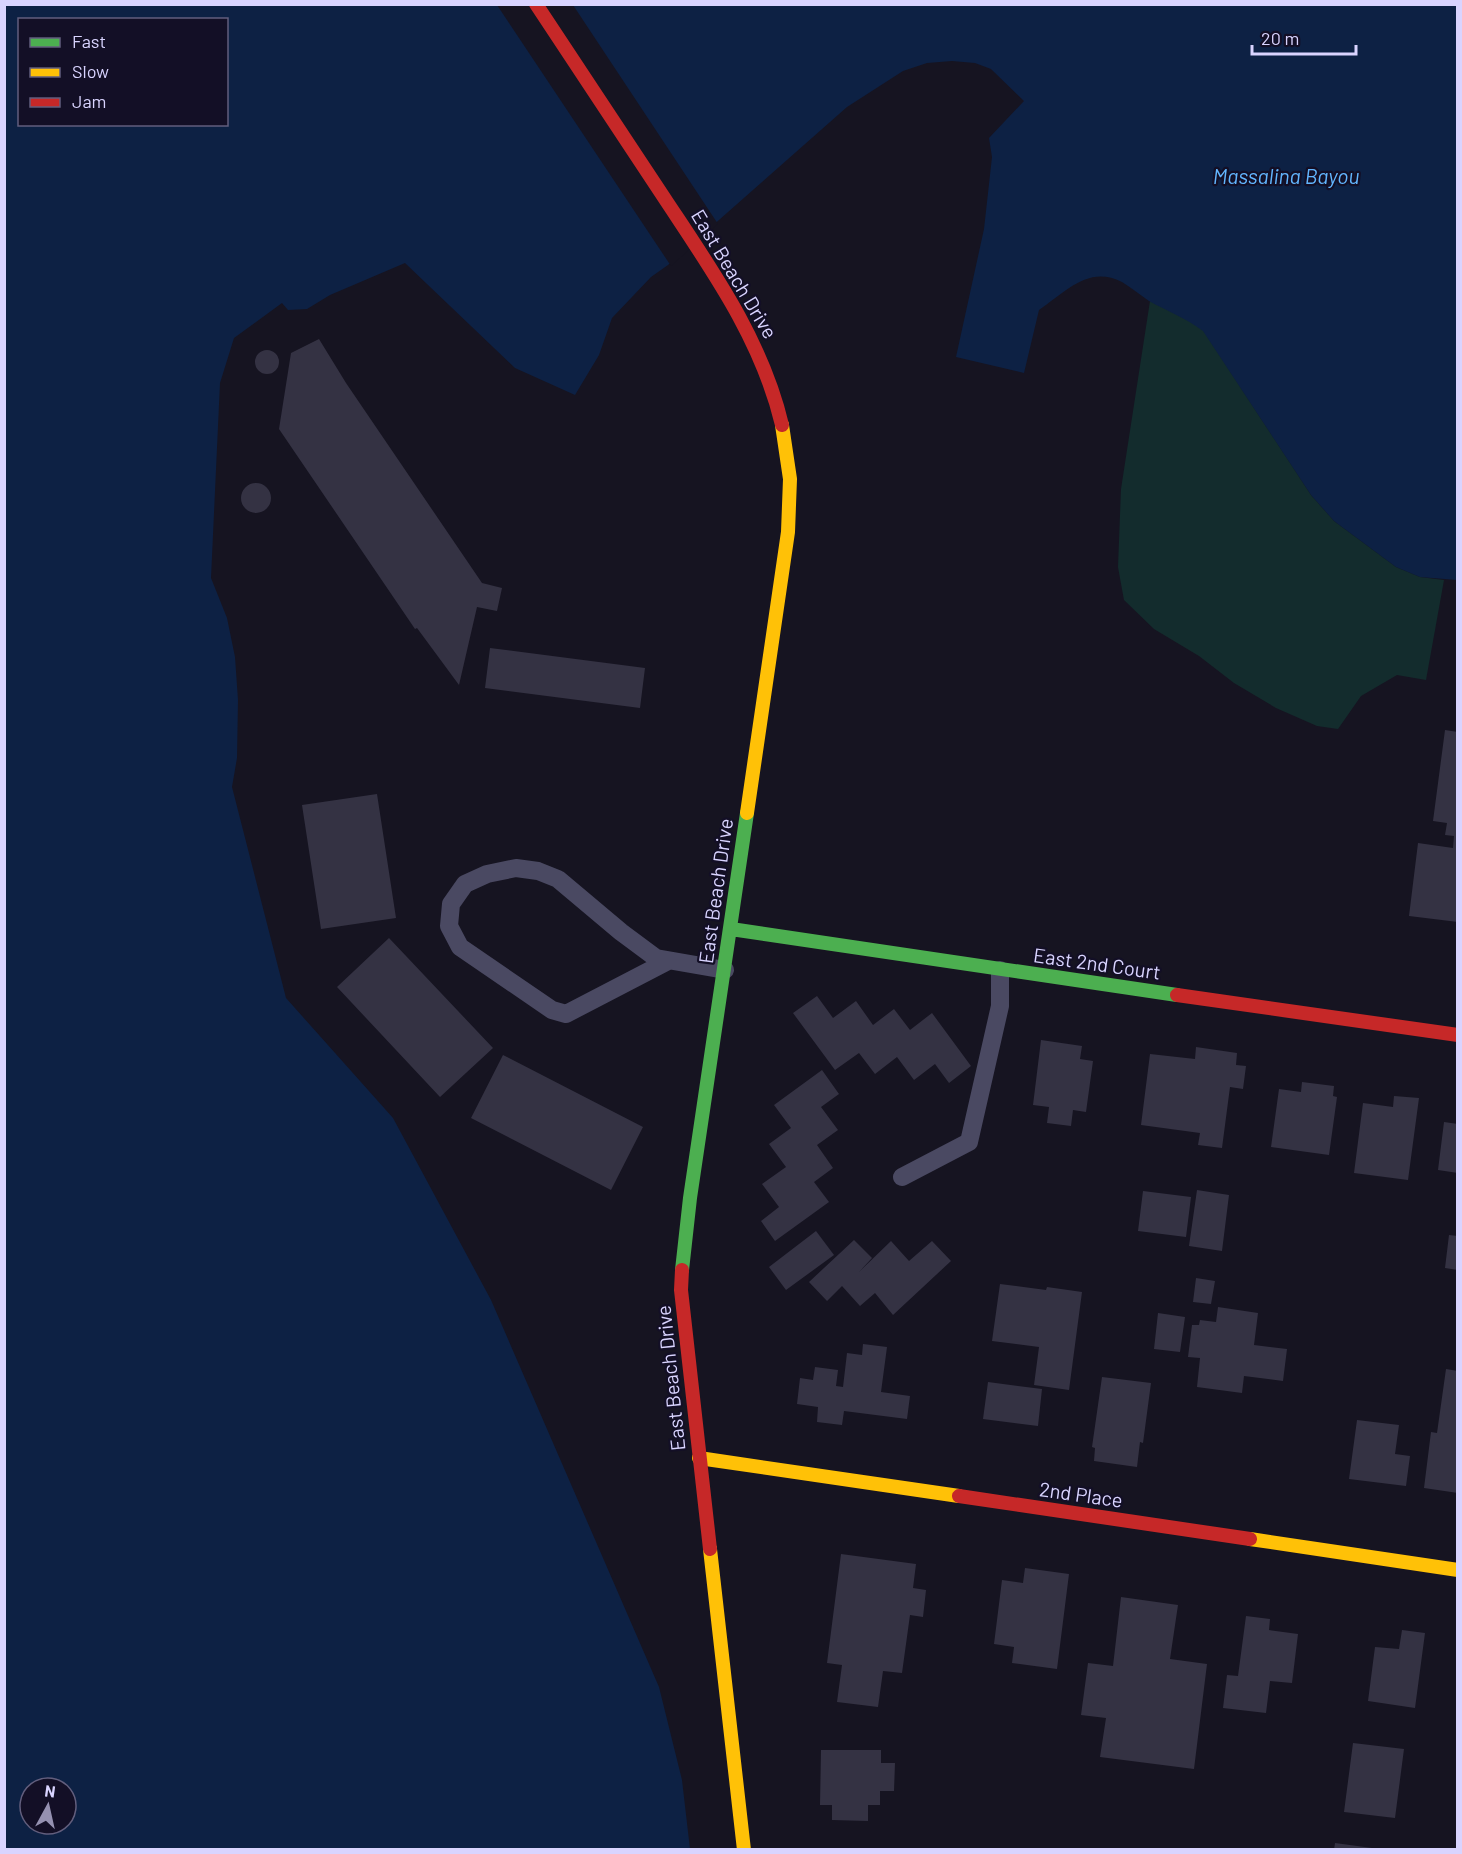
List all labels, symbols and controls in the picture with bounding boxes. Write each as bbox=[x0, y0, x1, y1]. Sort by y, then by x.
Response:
legend bbox=[18, 18, 228, 126]
scale bar bbox=[1252, 18, 1356, 56]
text: 20 m bbox=[1261, 27, 1299, 49]
text: Fast bbox=[72, 30, 106, 52]
text: Slow bbox=[72, 60, 109, 82]
text: Jam bbox=[72, 90, 106, 112]
water label: Massalina Bayou bbox=[1213, 163, 1359, 188]
street label: East Beach Drive bbox=[687, 205, 783, 342]
street label: East Beach Drive bbox=[693, 817, 737, 965]
street label: East 2nd Court bbox=[1032, 942, 1162, 984]
street label: East Beach Drive bbox=[650, 1304, 690, 1452]
street label: 2nd Place bbox=[1038, 1476, 1124, 1512]
north arrow bbox=[18, 1776, 78, 1836]
text: N bbox=[44, 1781, 57, 1801]

